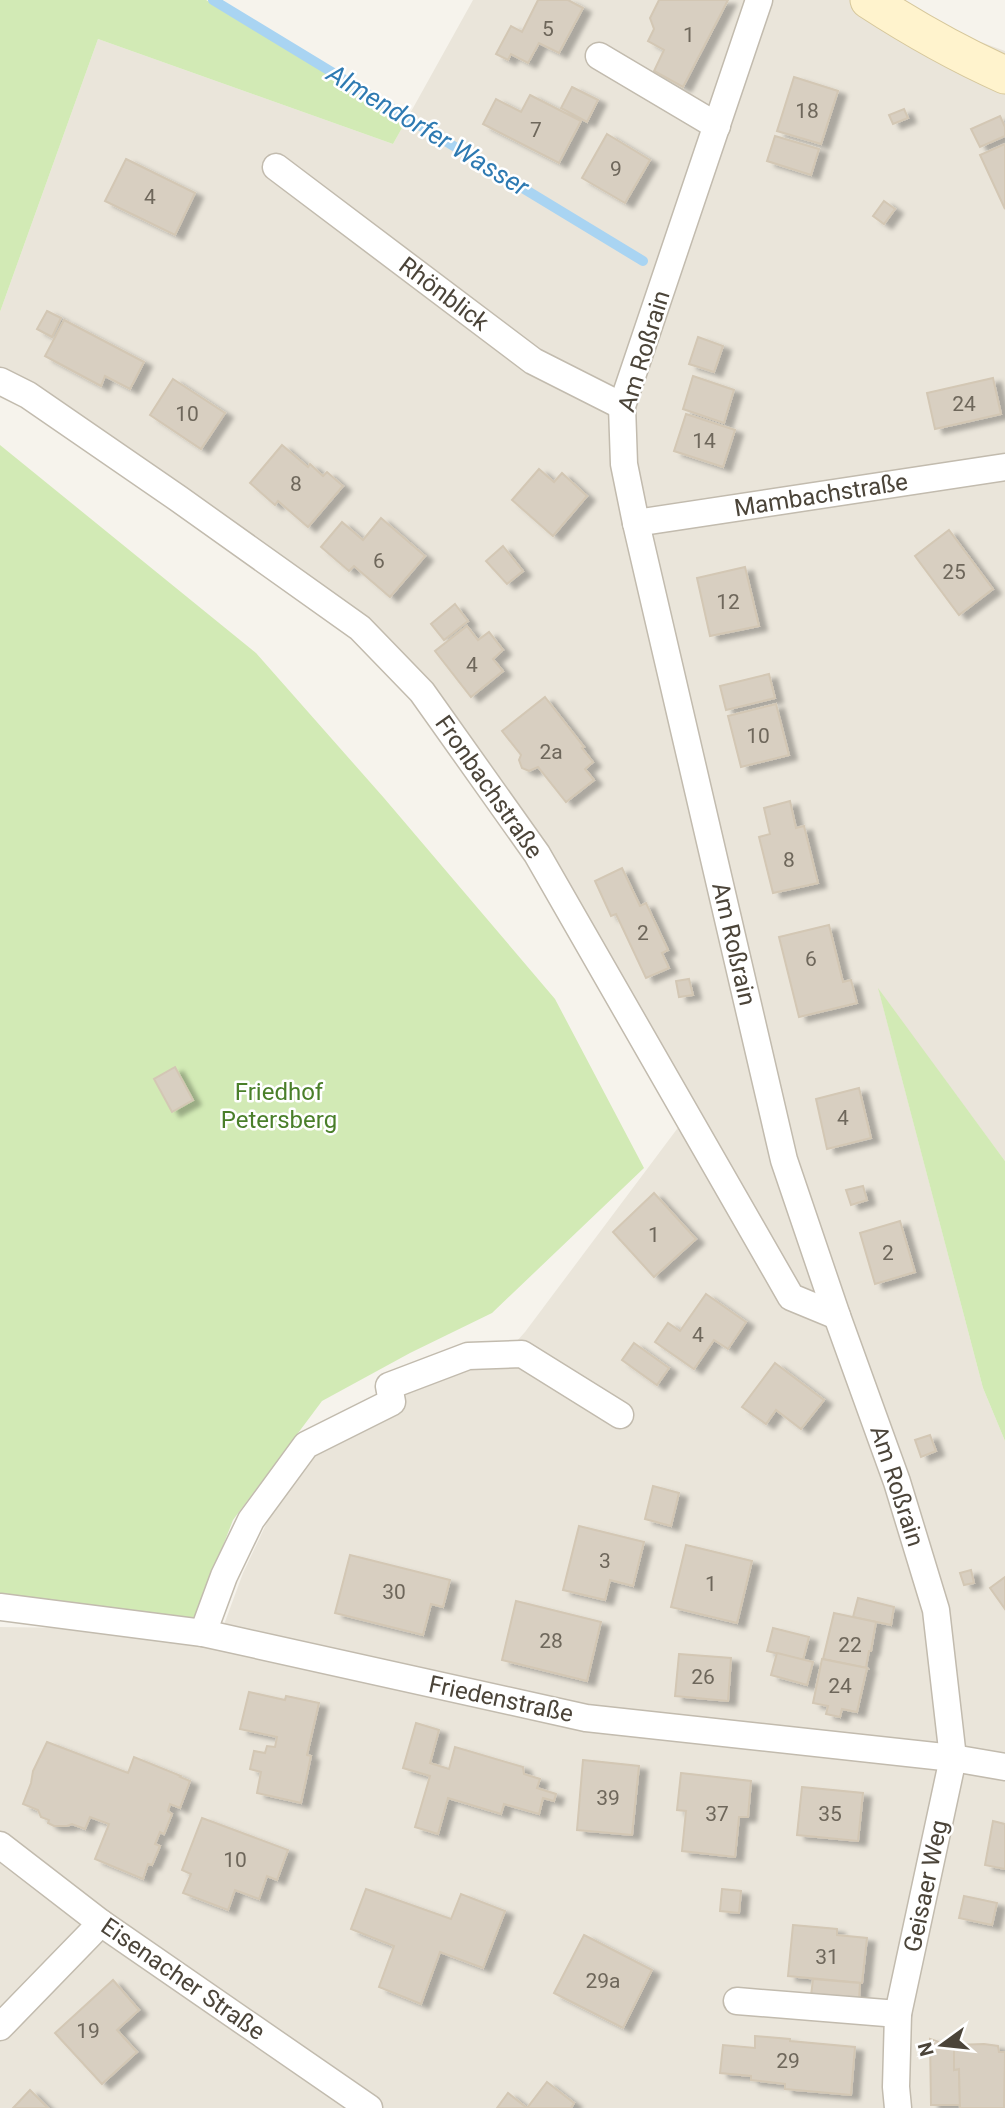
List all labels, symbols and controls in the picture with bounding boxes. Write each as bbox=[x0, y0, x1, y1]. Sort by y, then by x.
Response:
house number: 5 bbox=[542, 17, 554, 41]
house number: 1 bbox=[683, 23, 695, 47]
water label: Almendorfer Wasser bbox=[320, 57, 535, 203]
house number: 18 bbox=[795, 99, 819, 123]
house number: 7 bbox=[530, 118, 542, 142]
house number: 9 bbox=[610, 157, 622, 181]
house number: 4 bbox=[144, 185, 156, 209]
street label: Rhönblick bbox=[394, 251, 495, 337]
street label: Am Roßrain bbox=[612, 287, 676, 415]
house number: 24 bbox=[952, 392, 976, 416]
house number: 10 bbox=[175, 402, 199, 426]
house number: 14 bbox=[692, 429, 716, 453]
street label: Mambachstraße bbox=[732, 467, 910, 523]
house number: 8 bbox=[290, 472, 302, 496]
house number: 6 bbox=[373, 549, 385, 573]
house number: 25 bbox=[942, 560, 966, 584]
house number: 12 bbox=[716, 590, 740, 614]
house number: 4 bbox=[466, 653, 478, 677]
street label: Fronbachstraße bbox=[429, 710, 549, 864]
house number: 10 bbox=[746, 724, 770, 748]
house number: 2a bbox=[539, 740, 563, 764]
house number: 8 bbox=[783, 848, 795, 872]
street label: Am Roßrain bbox=[706, 880, 762, 1008]
house number: 2 bbox=[637, 921, 649, 945]
house number: 6 bbox=[805, 947, 817, 971]
park label: Friedhof Petersberg bbox=[221, 1078, 337, 1134]
house number: 4 bbox=[837, 1106, 849, 1130]
house number: 1 bbox=[648, 1223, 660, 1247]
house number: 2 bbox=[882, 1241, 894, 1265]
house number: 4 bbox=[692, 1323, 704, 1347]
street label: Am Roßrain bbox=[864, 1422, 930, 1550]
house number: 3 bbox=[599, 1549, 611, 1573]
house number: 1 bbox=[705, 1572, 717, 1596]
house number: 30 bbox=[382, 1580, 406, 1604]
house number: 28 bbox=[539, 1629, 563, 1653]
house number: 22 bbox=[838, 1633, 862, 1657]
house number: 26 bbox=[691, 1665, 715, 1689]
street label: Friedenstraße bbox=[426, 1670, 576, 1728]
house number: 24 bbox=[828, 1674, 852, 1698]
house number: 39 bbox=[596, 1786, 620, 1810]
house number: 37 bbox=[705, 1802, 729, 1826]
house number: 35 bbox=[818, 1802, 842, 1826]
street label: Geisaer Weg bbox=[898, 1817, 954, 1955]
house number: 10 bbox=[223, 1848, 247, 1872]
street label: Eisenacher Straße bbox=[96, 1912, 270, 2046]
house number: 31 bbox=[815, 1945, 839, 1969]
house number: 29a bbox=[585, 1969, 621, 1993]
north arrow bbox=[907, 2010, 977, 2080]
house number: 19 bbox=[76, 2019, 100, 2043]
text: N bbox=[913, 2040, 939, 2059]
house number: 29 bbox=[776, 2049, 800, 2073]

